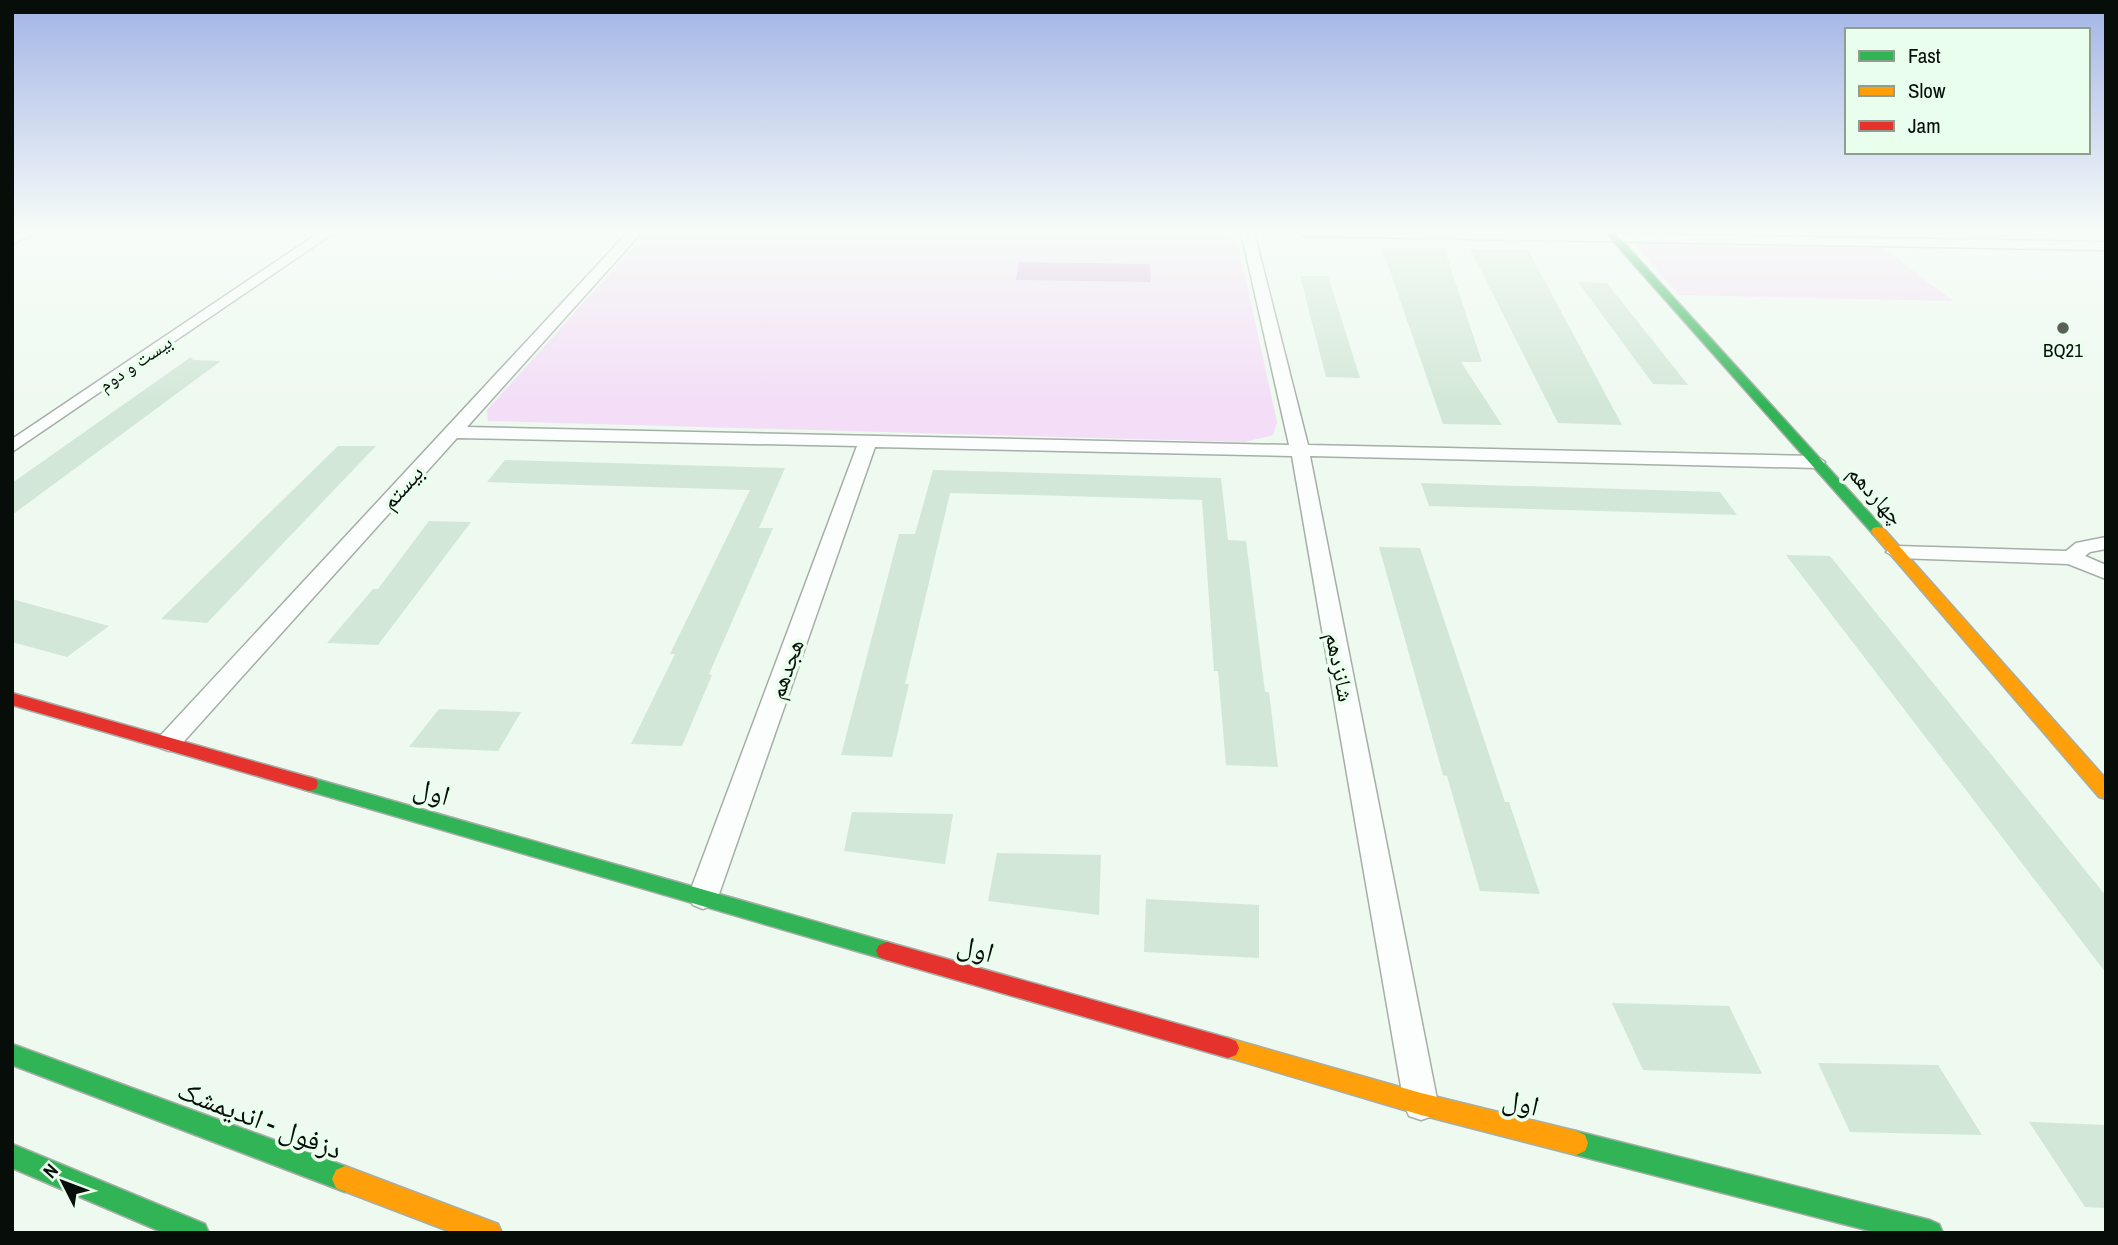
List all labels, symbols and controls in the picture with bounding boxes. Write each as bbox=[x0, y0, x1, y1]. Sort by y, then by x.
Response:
legend bbox=[1845, 28, 2090, 154]
text: Fast bbox=[1908, 41, 1941, 70]
text: Slow bbox=[1908, 76, 1946, 105]
text: Jam bbox=[1908, 111, 1941, 140]
marker: BQ21 bbox=[2055, 320, 2071, 336]
street label: بیست و دوم bbox=[93, 329, 178, 398]
place label: BQ21 bbox=[2043, 337, 2083, 363]
street label: بیستم bbox=[373, 458, 431, 516]
street label: چهاردهم bbox=[1840, 458, 1912, 532]
street label: شانزدهم bbox=[1318, 630, 1362, 704]
street label: هجدهم bbox=[760, 635, 812, 703]
street label: اول bbox=[409, 768, 455, 814]
street label: اول bbox=[953, 925, 999, 971]
street label: دزفول - اندیمشک bbox=[172, 1070, 348, 1168]
street label: اول bbox=[1499, 1079, 1543, 1125]
north arrow bbox=[28, 1147, 98, 1217]
text: N bbox=[37, 1158, 64, 1184]

